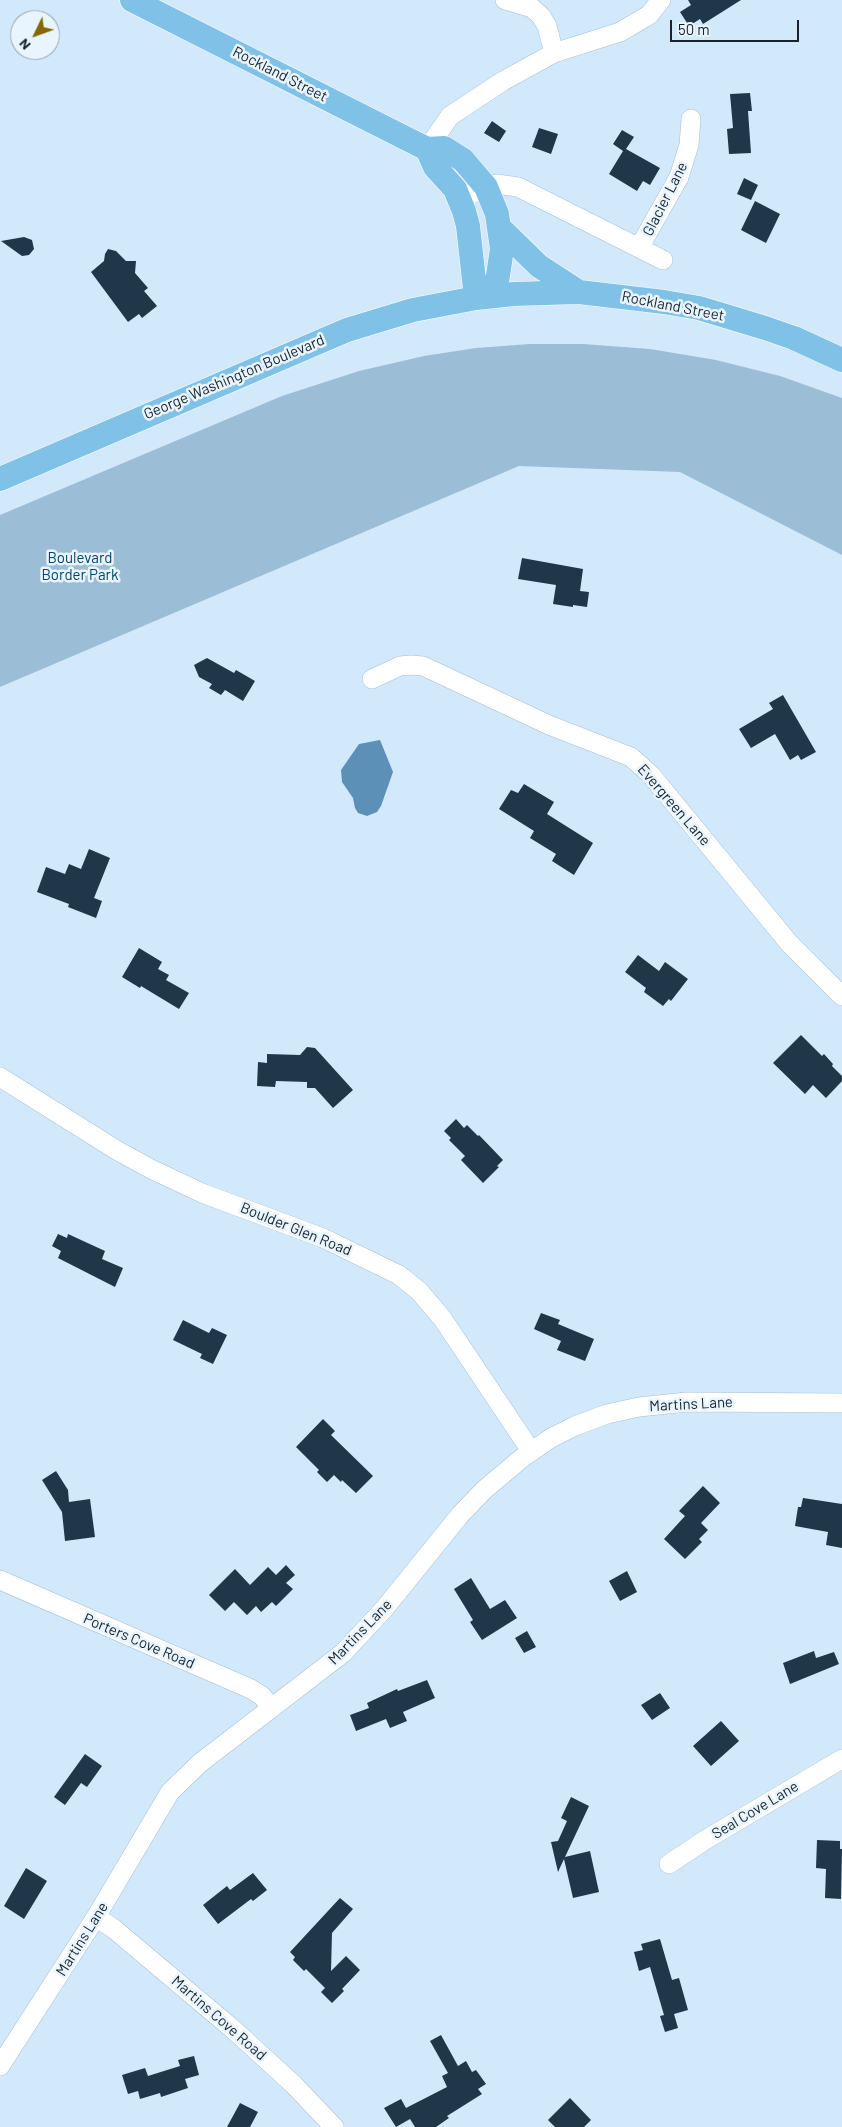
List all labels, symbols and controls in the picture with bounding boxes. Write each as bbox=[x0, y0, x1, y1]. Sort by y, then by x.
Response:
north arrow bbox=[10, 10, 60, 60]
scale bar bbox=[672, 10, 801, 42]
text: 50 m bbox=[678, 20, 710, 38]
text: N bbox=[15, 36, 34, 54]
street label: Rockland Street bbox=[230, 42, 330, 106]
street label: Glacier Lane bbox=[639, 159, 691, 239]
street label: Rockland Street bbox=[620, 287, 726, 325]
street label: George Washington Boulevard bbox=[141, 331, 327, 423]
park label: Boulevard Border Park bbox=[41, 549, 119, 584]
street label: Evergreen Lane bbox=[634, 761, 714, 849]
street label: Boulder Glen Road bbox=[238, 1198, 354, 1260]
street label: Martins Lane bbox=[649, 1393, 733, 1415]
street label: Martins Lane bbox=[324, 1596, 396, 1668]
street label: Porters Cove Road bbox=[81, 1609, 197, 1673]
street label: Seal Cove Lane bbox=[708, 1777, 802, 1843]
street label: Martins Lane bbox=[52, 1899, 112, 1979]
street label: Martins Cove Road bbox=[168, 1972, 270, 2064]

